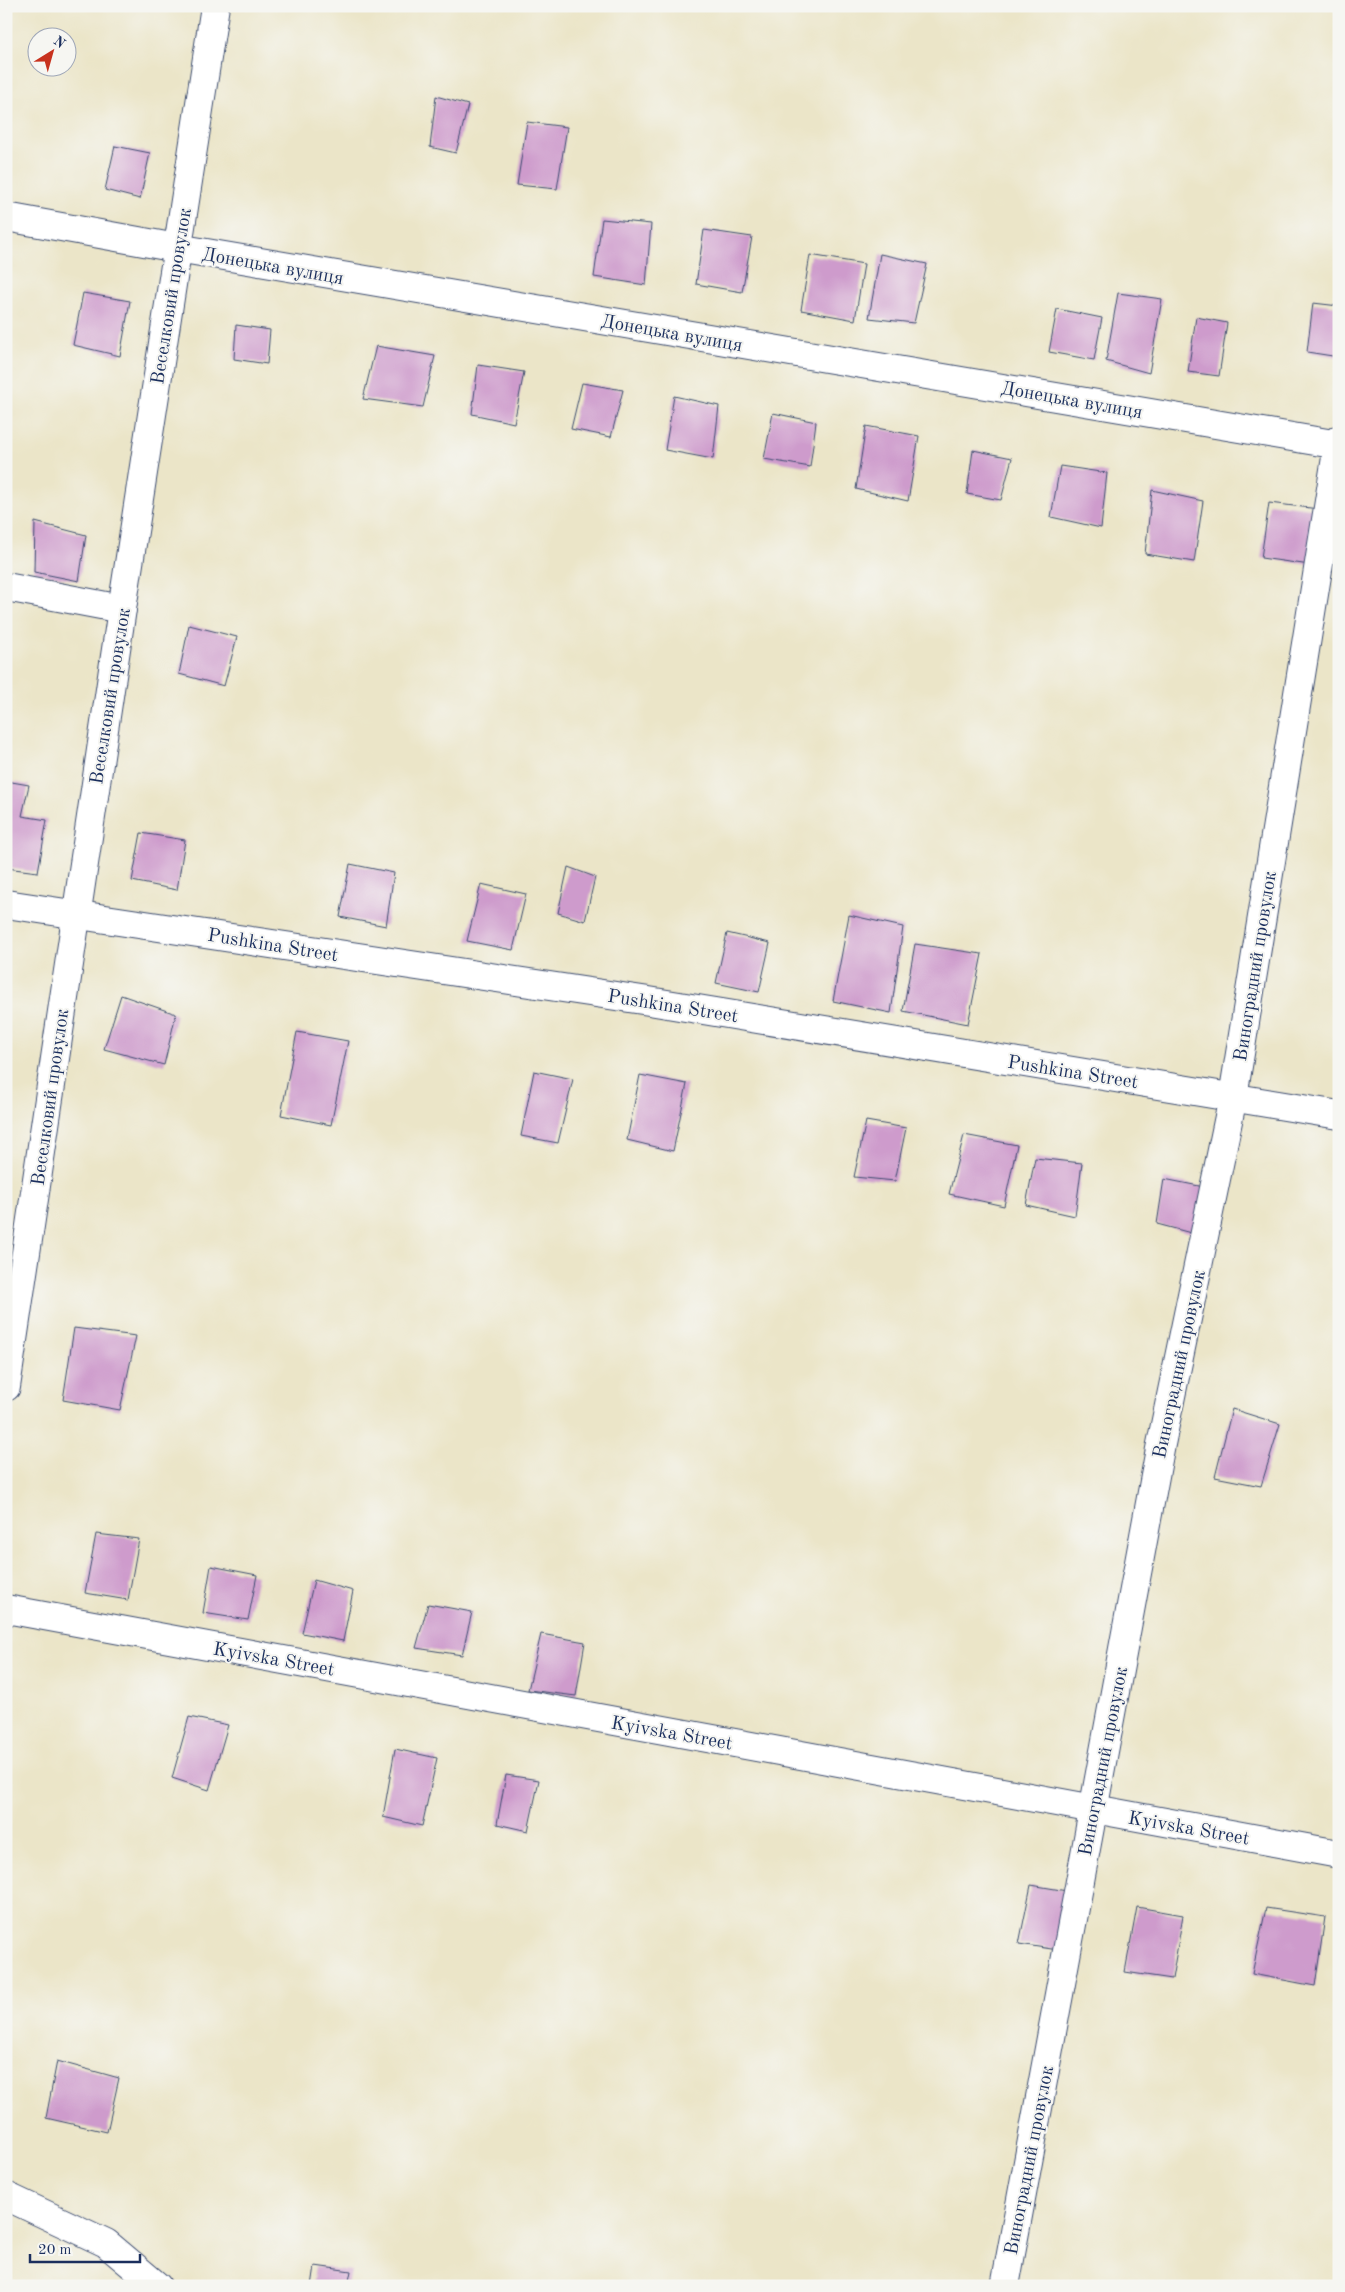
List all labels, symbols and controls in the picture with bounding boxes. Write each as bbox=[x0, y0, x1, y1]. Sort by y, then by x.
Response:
north arrow bbox=[28, 28, 78, 78]
text: N bbox=[51, 34, 68, 51]
street label: Веселковий провулок bbox=[149, 206, 196, 386]
street label: Донецька вулиця bbox=[200, 246, 345, 289]
street label: Донецька вулиця bbox=[599, 313, 744, 356]
street label: Донецька вулиця bbox=[999, 380, 1144, 423]
street label: Веселковий провулок bbox=[88, 606, 135, 786]
street label: Виноградний провулок bbox=[1232, 869, 1281, 1063]
street label: Pushkina Street bbox=[206, 927, 339, 966]
street label: Pushkina Street bbox=[606, 988, 739, 1027]
street label: Веселковий провулок bbox=[30, 1007, 73, 1187]
street label: Pushkina Street bbox=[1006, 1054, 1139, 1093]
street label: Виноградний провулок bbox=[1151, 1268, 1210, 1461]
street label: Kyivska Street bbox=[211, 1640, 336, 1680]
street label: Виноградний провулок bbox=[1077, 1665, 1132, 1858]
street label: Kyivska Street bbox=[609, 1714, 734, 1754]
street label: Kyivska Street bbox=[1126, 1809, 1251, 1849]
street label: Виноградний провулок bbox=[1003, 2064, 1058, 2257]
scale bar bbox=[30, 2232, 140, 2264]
text: 20 m bbox=[38, 2243, 72, 2258]

